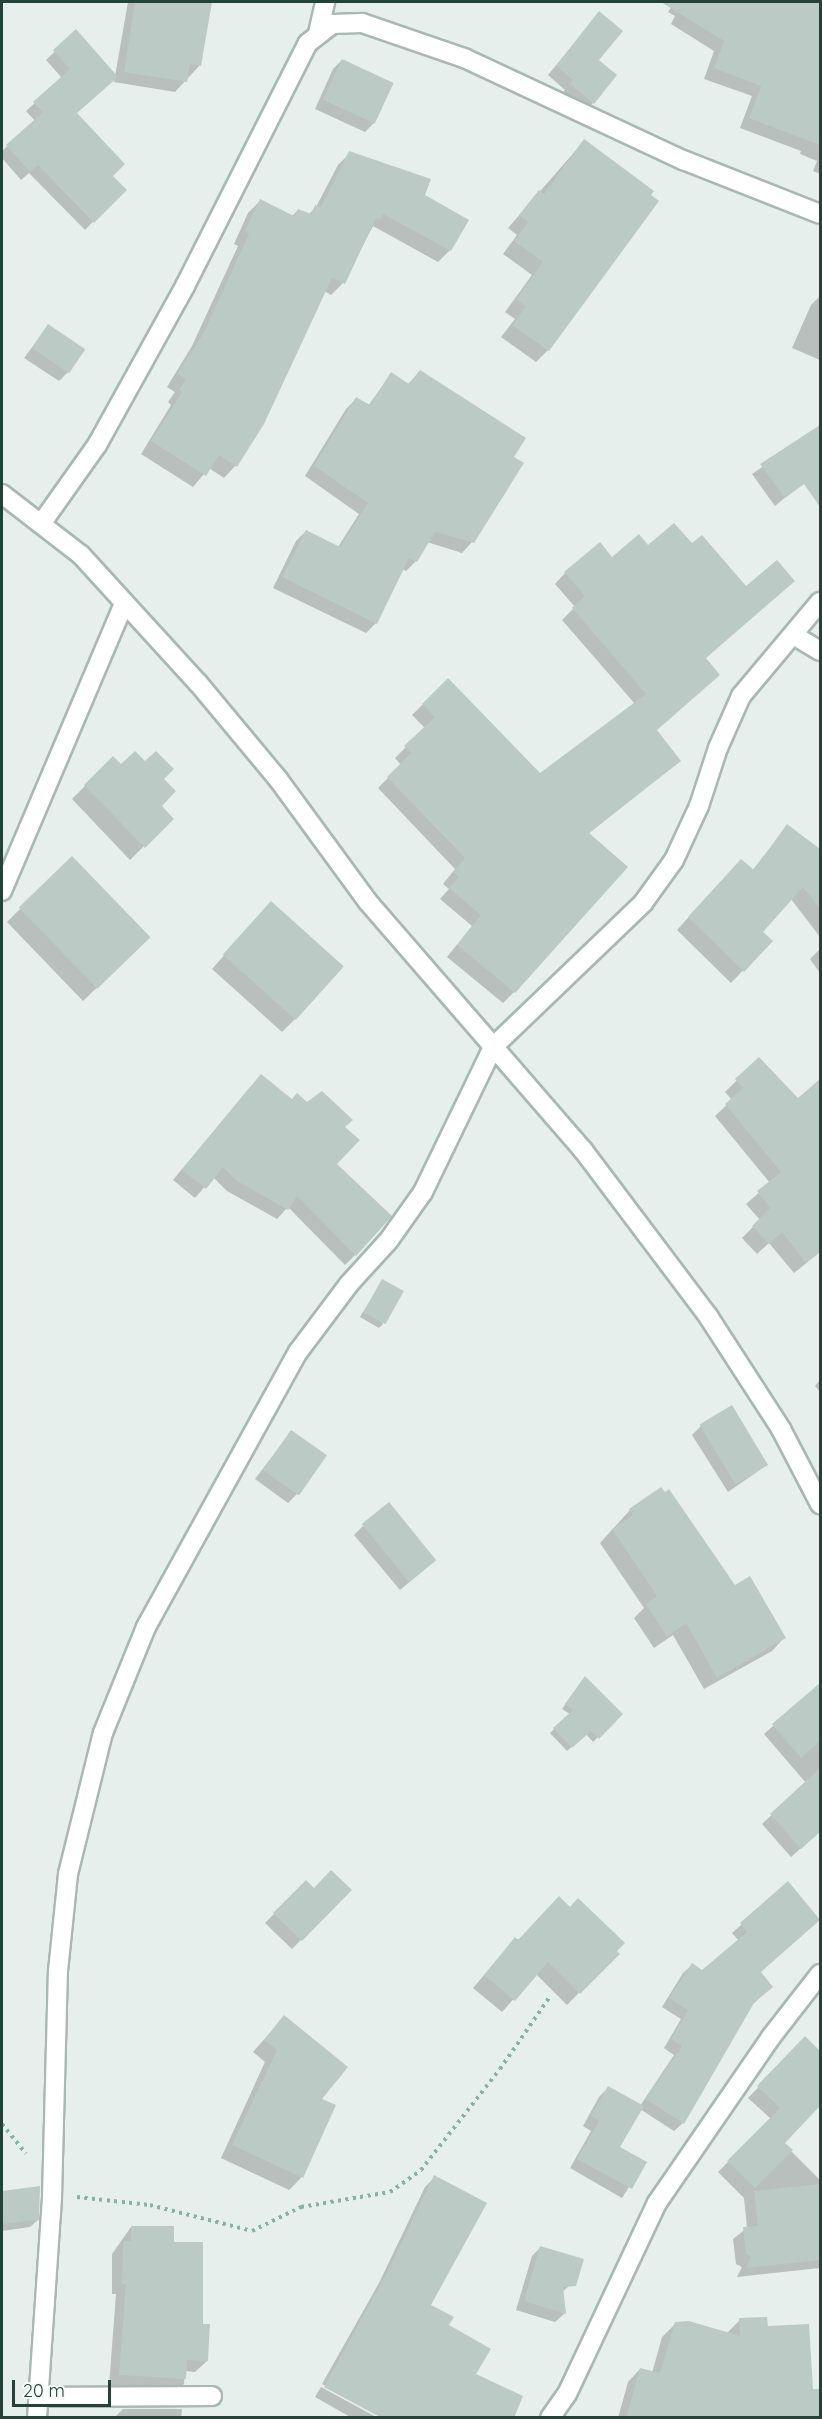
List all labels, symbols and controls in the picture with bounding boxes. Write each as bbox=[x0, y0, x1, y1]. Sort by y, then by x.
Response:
scale bar bbox=[15, 2368, 114, 2406]
text: 20 m bbox=[23, 2379, 65, 2402]

